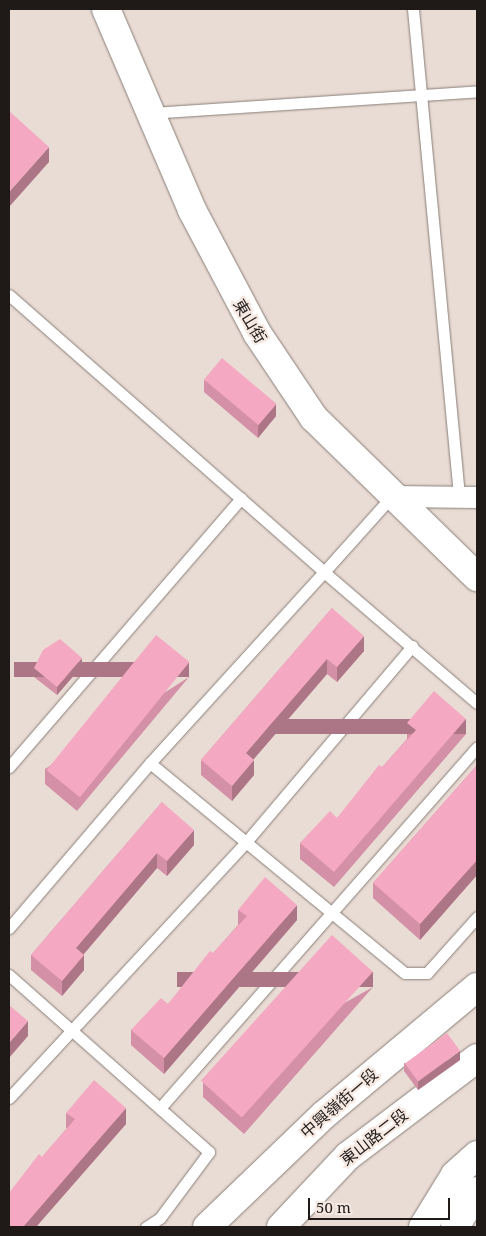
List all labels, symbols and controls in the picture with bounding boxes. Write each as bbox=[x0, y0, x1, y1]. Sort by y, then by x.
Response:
street label: 東山街 bbox=[229, 295, 271, 347]
street label: 中興嶺街一段 bbox=[296, 1064, 382, 1142]
street label: 東山路二段 bbox=[337, 1105, 411, 1169]
scale bar bbox=[311, 1188, 454, 1220]
text: 50 m bbox=[316, 1197, 351, 1217]

